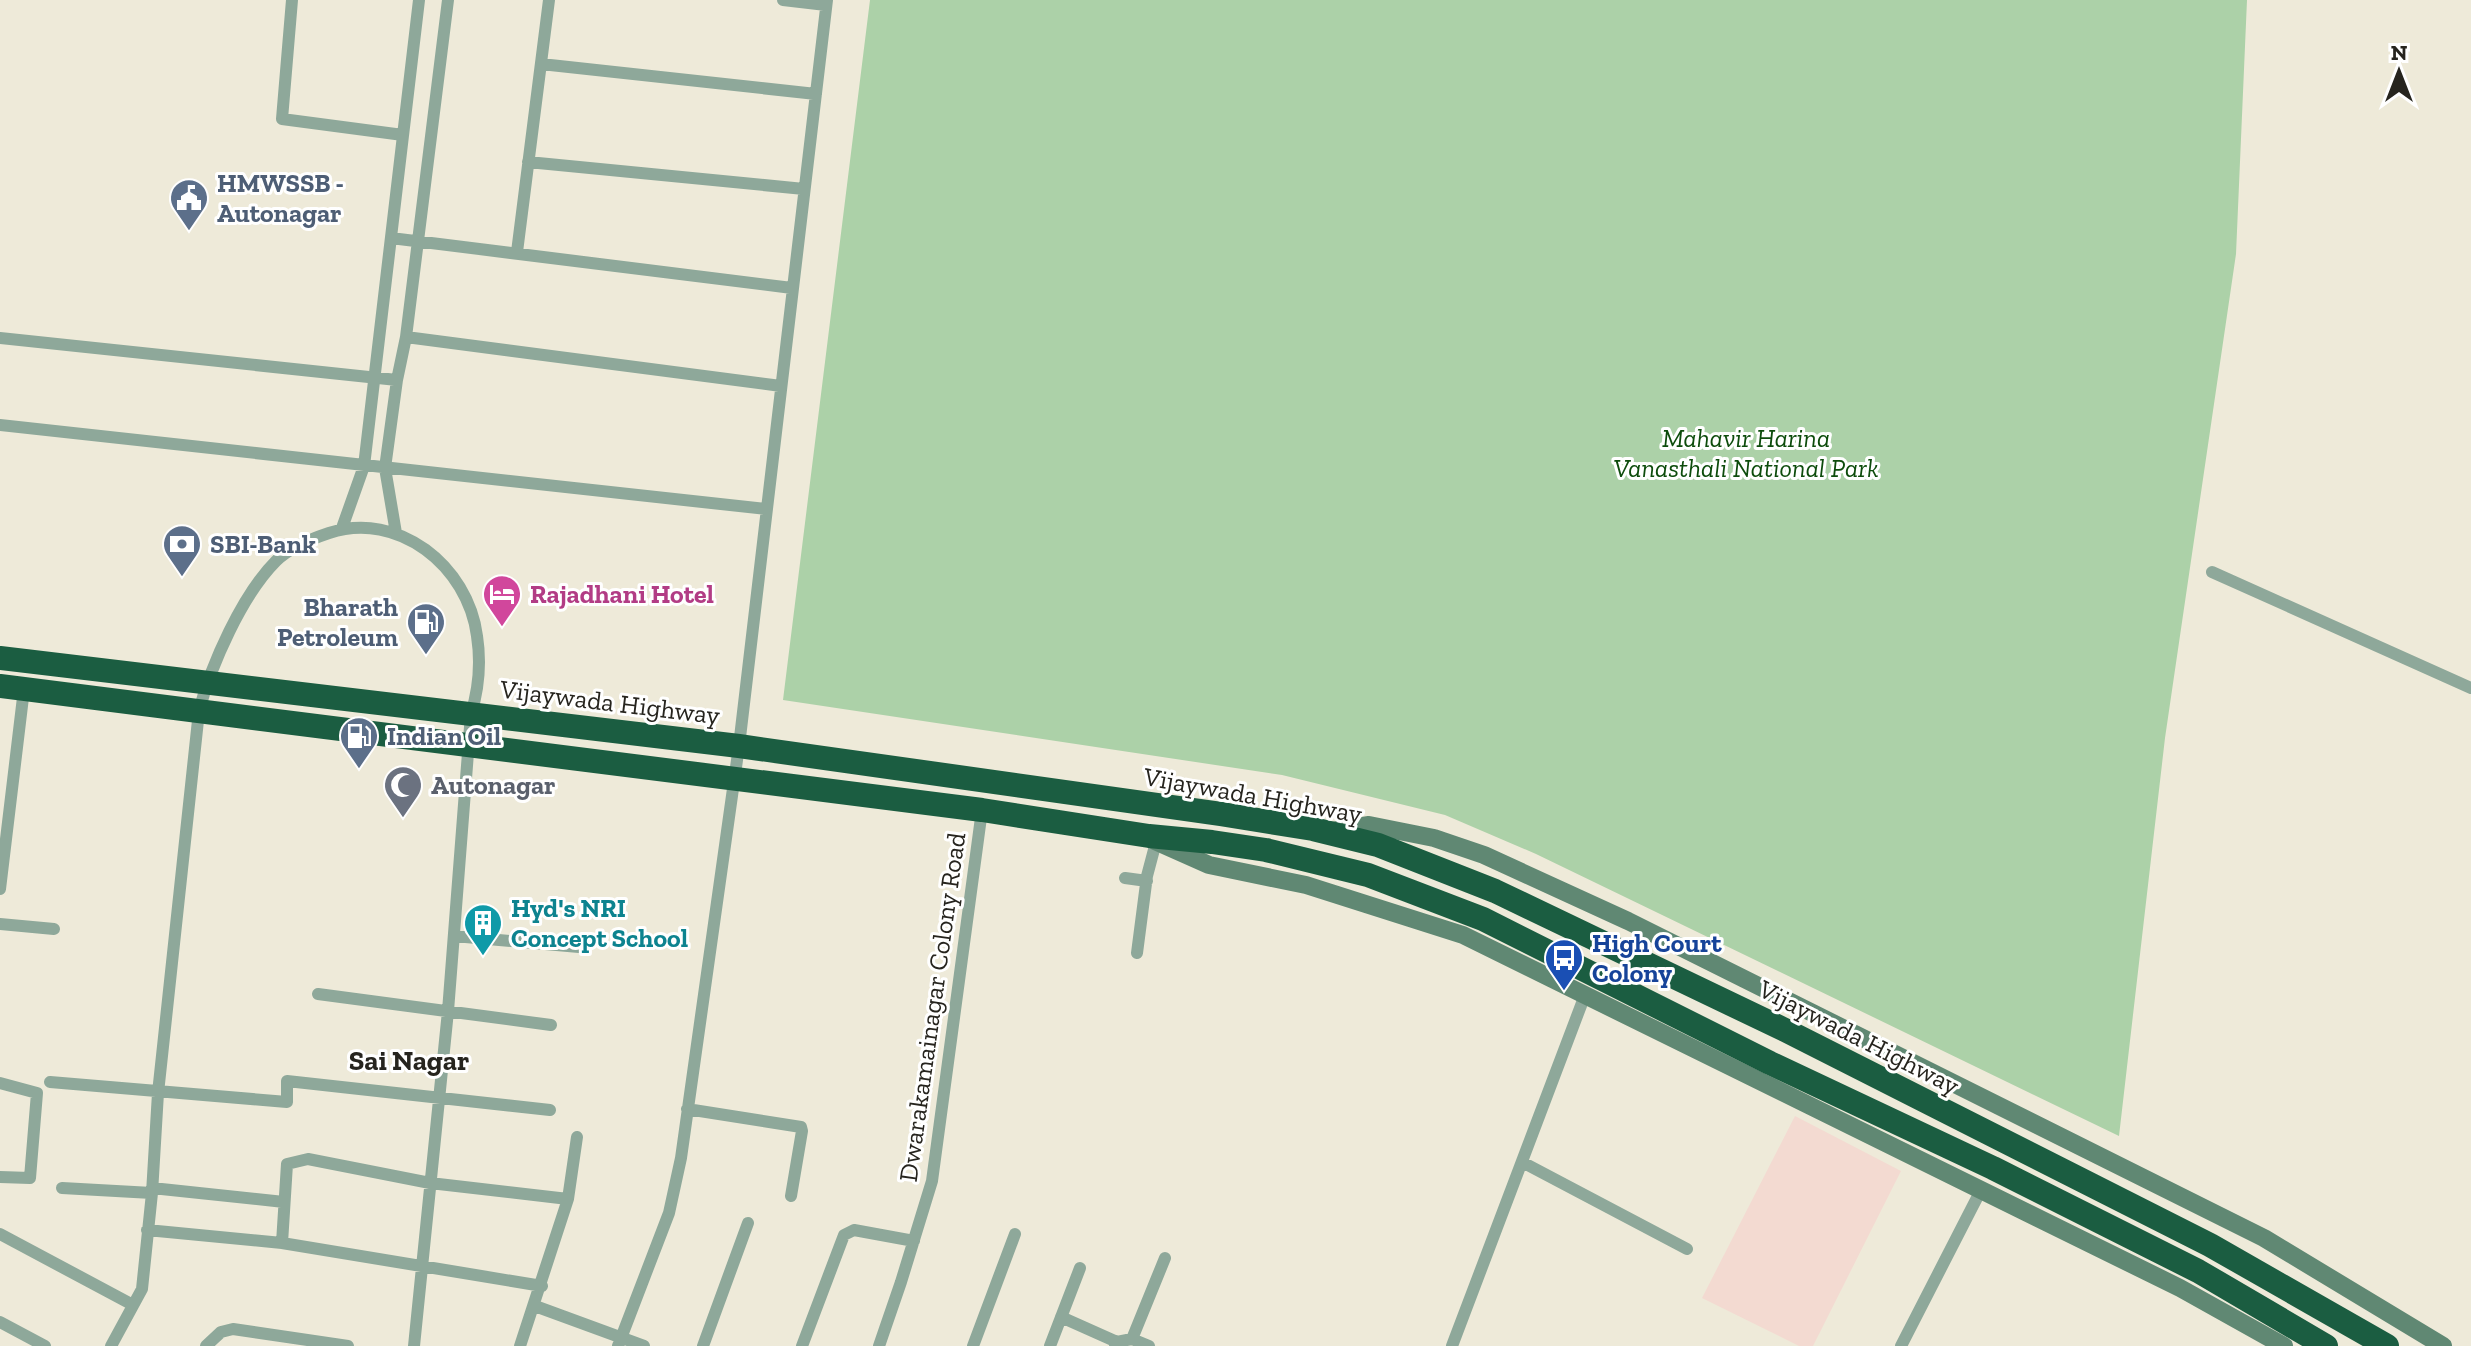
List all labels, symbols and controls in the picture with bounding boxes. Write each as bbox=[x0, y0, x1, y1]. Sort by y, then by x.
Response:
north arrow bbox=[2359, 32, 2439, 112]
text: N bbox=[2391, 39, 2408, 66]
place label: HMWSSB - Autonagar bbox=[217, 167, 344, 229]
public building icon: HMWSSB - Autonagar bbox=[168, 177, 210, 232]
park label: Mahavir Harina Vanasthali National Park bbox=[1613, 422, 1879, 484]
bank icon: SBI-Bank bbox=[161, 523, 203, 578]
place label: SBI-Bank bbox=[210, 528, 317, 560]
hotel icon: Rajadhani Hotel bbox=[481, 573, 523, 628]
place label: Rajadhani Hotel bbox=[530, 578, 714, 610]
place label: Bharath Petroleum bbox=[277, 591, 398, 653]
fuel station icon: Bharath Petroleum bbox=[405, 601, 447, 656]
street label: Vijaywada Highway bbox=[497, 673, 722, 731]
fuel station icon: Indian Oil bbox=[338, 715, 380, 770]
place label: Indian Oil bbox=[387, 720, 501, 752]
street label: Vijaywada Highway bbox=[1140, 760, 1365, 830]
mosque icon: Autonagar bbox=[382, 764, 424, 819]
place label: Autonagar bbox=[431, 769, 556, 801]
street label: Dwarakamainagar Colony Road bbox=[892, 830, 972, 1184]
place label: Hyd's NRI Concept School bbox=[511, 892, 688, 954]
building icon: Hyd's NRI Concept School bbox=[462, 902, 504, 957]
place label: High Court Colony bbox=[1592, 927, 1722, 989]
bus stop icon: High Court Colony bbox=[1543, 937, 1585, 992]
street label: Vijaywada Highway bbox=[1752, 972, 1965, 1102]
district label: Sai Nagar bbox=[349, 1044, 469, 1077]

